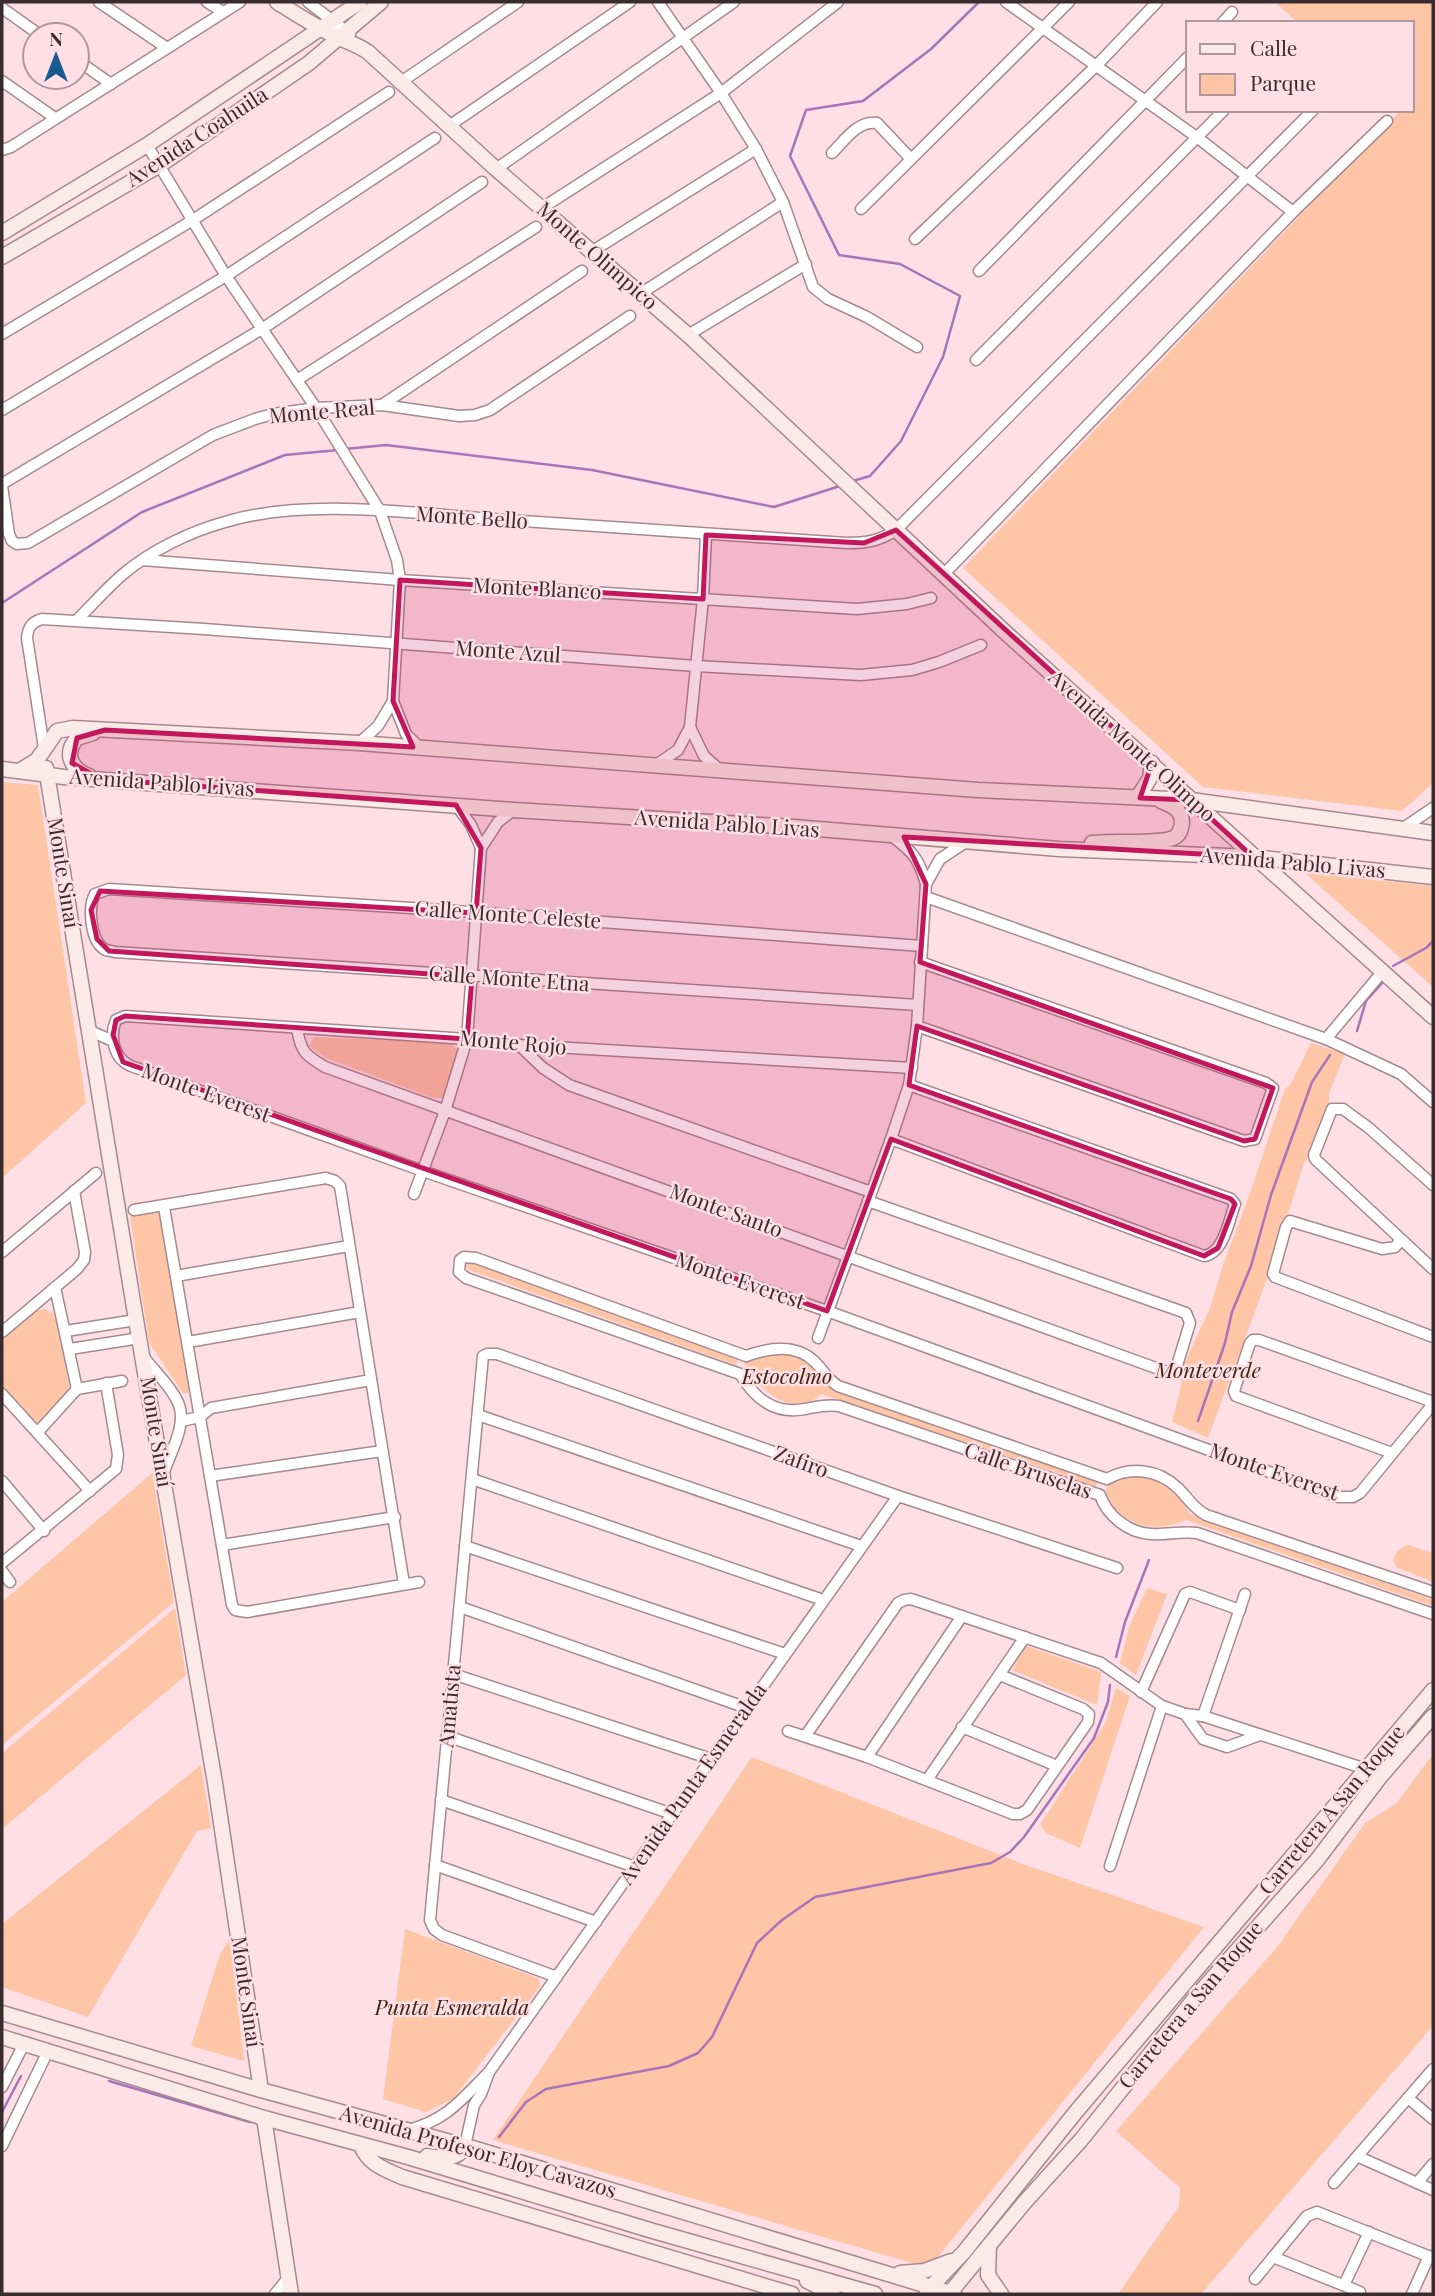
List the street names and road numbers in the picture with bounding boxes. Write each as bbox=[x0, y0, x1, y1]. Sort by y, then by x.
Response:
street label: Avenida Coahuila bbox=[119, 79, 273, 192]
street label: Monte Olimpico bbox=[532, 194, 665, 315]
street label: Monte Real bbox=[268, 391, 376, 429]
street label: Monte Bello bbox=[415, 498, 529, 534]
street label: Monte Blanco bbox=[472, 570, 602, 604]
street label: Monte Azul bbox=[454, 632, 562, 668]
street label: Avenida Monte Olimpo bbox=[1043, 661, 1223, 827]
street label: Avenida Pablo Livas bbox=[68, 760, 256, 801]
street label: Avenida Pablo Livas bbox=[633, 801, 821, 842]
street label: Monte Sinaí bbox=[42, 815, 88, 930]
street label: Avenida Pablo Livas bbox=[1199, 839, 1387, 883]
street label: Calle Monte Celeste bbox=[414, 893, 602, 933]
street label: Calle Monte Etna bbox=[428, 957, 591, 997]
street label: Monte Rojo bbox=[458, 1022, 568, 1060]
street label: Monte Everest bbox=[138, 1055, 275, 1128]
street label: Monte Santo bbox=[666, 1176, 787, 1243]
street label: Monte Everest bbox=[672, 1244, 810, 1315]
street label: Monte Sinaí bbox=[135, 1374, 181, 1489]
street label: Calle Bruselas bbox=[961, 1434, 1096, 1504]
street label: Monte Everest bbox=[1206, 1435, 1344, 1506]
street label: Zafiro bbox=[770, 1437, 833, 1483]
street label: Amatista bbox=[430, 1663, 466, 1749]
street label: Avenida Punta Esmeralda bbox=[611, 1676, 772, 1890]
street label: Carretera A San Roque bbox=[1251, 1718, 1410, 1900]
street label: Carretera a San Roque bbox=[1111, 1914, 1268, 2094]
street label: Monte Sinaí bbox=[226, 1934, 270, 2049]
street label: Avenida Profesor Eloy Cavazos bbox=[336, 2097, 620, 2203]

